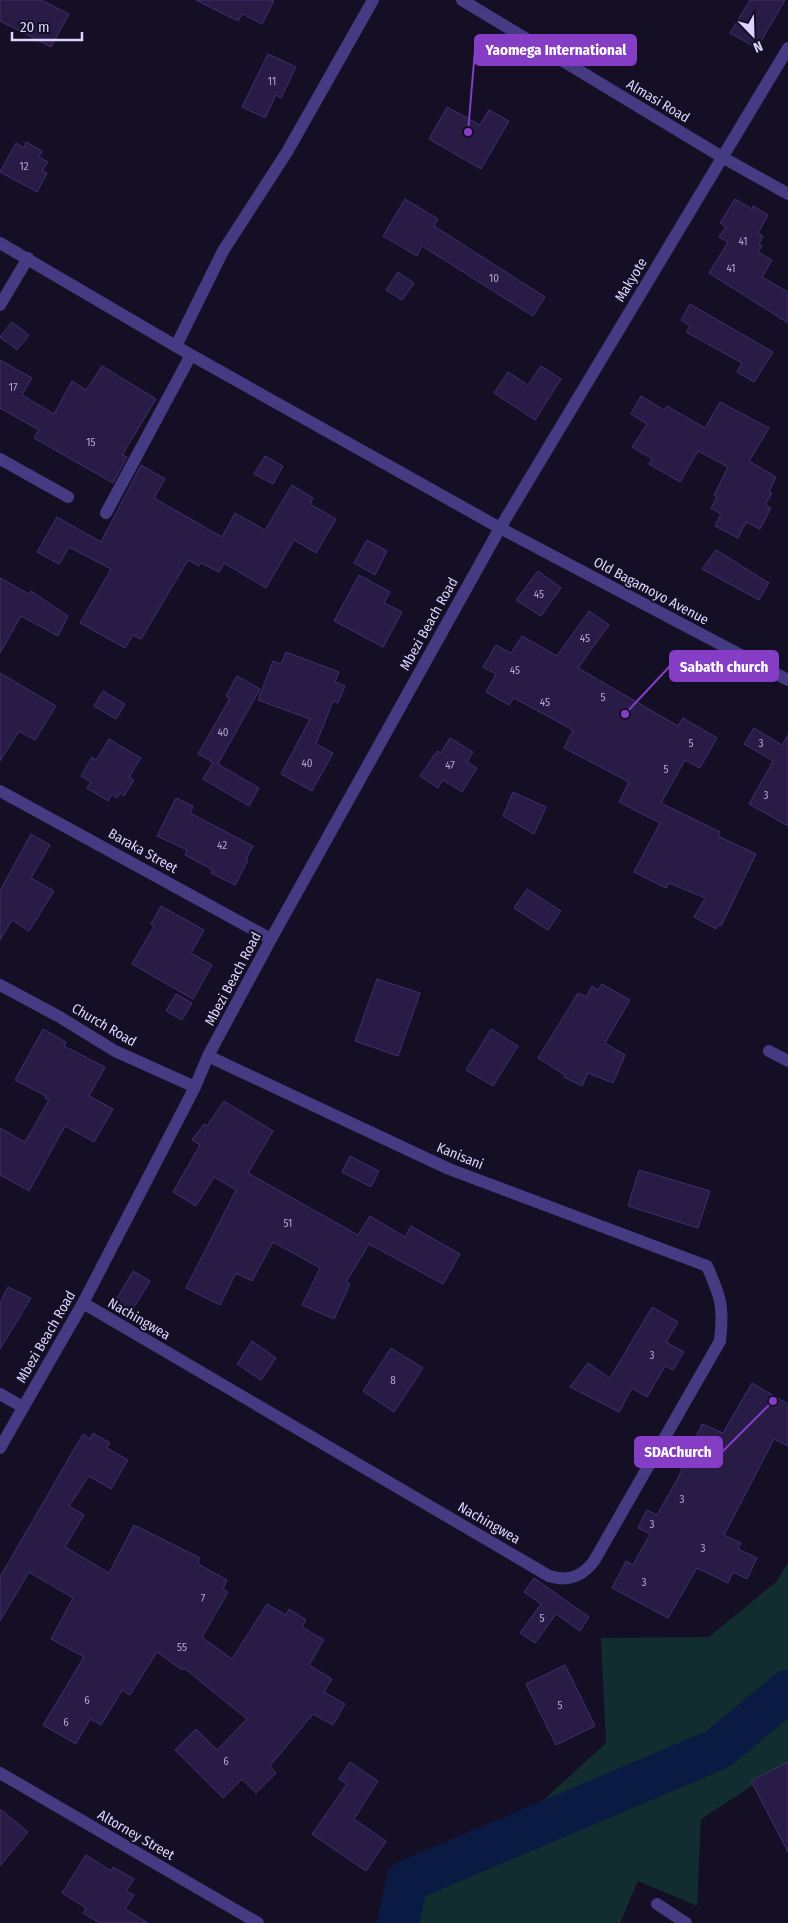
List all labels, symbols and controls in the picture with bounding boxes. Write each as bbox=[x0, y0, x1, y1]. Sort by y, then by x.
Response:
scale bar bbox=[12, 10, 82, 42]
north arrow bbox=[728, 10, 778, 60]
text: 20 m bbox=[20, 18, 50, 36]
callout: Yaomega International bbox=[475, 35, 636, 65]
text: N bbox=[751, 37, 765, 56]
text: Yaomega International bbox=[485, 41, 627, 59]
house number: 11 bbox=[268, 75, 276, 88]
street label: Almasi Road bbox=[623, 76, 693, 126]
house number: 12 bbox=[19, 160, 29, 173]
house number: 41 bbox=[738, 235, 748, 248]
street label: Makyote bbox=[611, 255, 651, 305]
house number: 41 bbox=[726, 262, 736, 275]
house number: 10 bbox=[489, 272, 499, 285]
house number: 17 bbox=[9, 381, 18, 394]
house number: 15 bbox=[86, 436, 96, 449]
street label: Old Bagamoyo Avenue bbox=[591, 554, 711, 629]
street label: Mbezi Beach Road bbox=[396, 575, 462, 673]
house number: 45 bbox=[534, 588, 544, 601]
house number: 45 bbox=[580, 632, 590, 645]
callout: Sabath church bbox=[670, 651, 778, 681]
text: Sabath church bbox=[680, 658, 768, 676]
house number: 45 bbox=[510, 664, 520, 677]
house number: 5 bbox=[600, 691, 606, 704]
house number: 45 bbox=[540, 696, 550, 709]
house number: 40 bbox=[217, 726, 229, 739]
house number: 5 bbox=[688, 737, 694, 750]
house number: 3 bbox=[759, 737, 764, 750]
house number: 40 bbox=[301, 757, 313, 770]
house number: 47 bbox=[445, 759, 455, 772]
house number: 5 bbox=[663, 763, 669, 776]
house number: 3 bbox=[764, 789, 769, 802]
street label: Baraka Street bbox=[105, 825, 181, 877]
house number: 42 bbox=[217, 839, 227, 852]
street label: Mbezi Beach Road bbox=[201, 929, 265, 1029]
street label: Church Road bbox=[69, 1000, 139, 1050]
street label: Kanisani bbox=[434, 1139, 486, 1173]
house number: 51 bbox=[284, 1217, 292, 1230]
street label: Mbezi Beach Road bbox=[13, 1288, 79, 1386]
street label: Nachingwea bbox=[105, 1294, 173, 1344]
house number: 3 bbox=[650, 1349, 655, 1362]
house number: 8 bbox=[390, 1374, 396, 1387]
callout: SDAChurch bbox=[635, 1437, 722, 1467]
text: SDAChurch bbox=[644, 1443, 712, 1461]
house number: 3 bbox=[680, 1493, 685, 1506]
street label: Nachingwea bbox=[455, 1498, 523, 1548]
house number: 3 bbox=[650, 1518, 655, 1531]
house number: 3 bbox=[701, 1542, 706, 1555]
house number: 3 bbox=[642, 1576, 647, 1589]
house number: 7 bbox=[201, 1592, 206, 1605]
house number: 5 bbox=[539, 1612, 545, 1625]
house number: 55 bbox=[177, 1641, 187, 1654]
house number: 6 bbox=[84, 1694, 90, 1707]
house number: 5 bbox=[557, 1699, 563, 1712]
house number: 6 bbox=[63, 1716, 69, 1729]
house number: 6 bbox=[223, 1755, 229, 1768]
street label: Altorney Street bbox=[95, 1806, 178, 1864]

